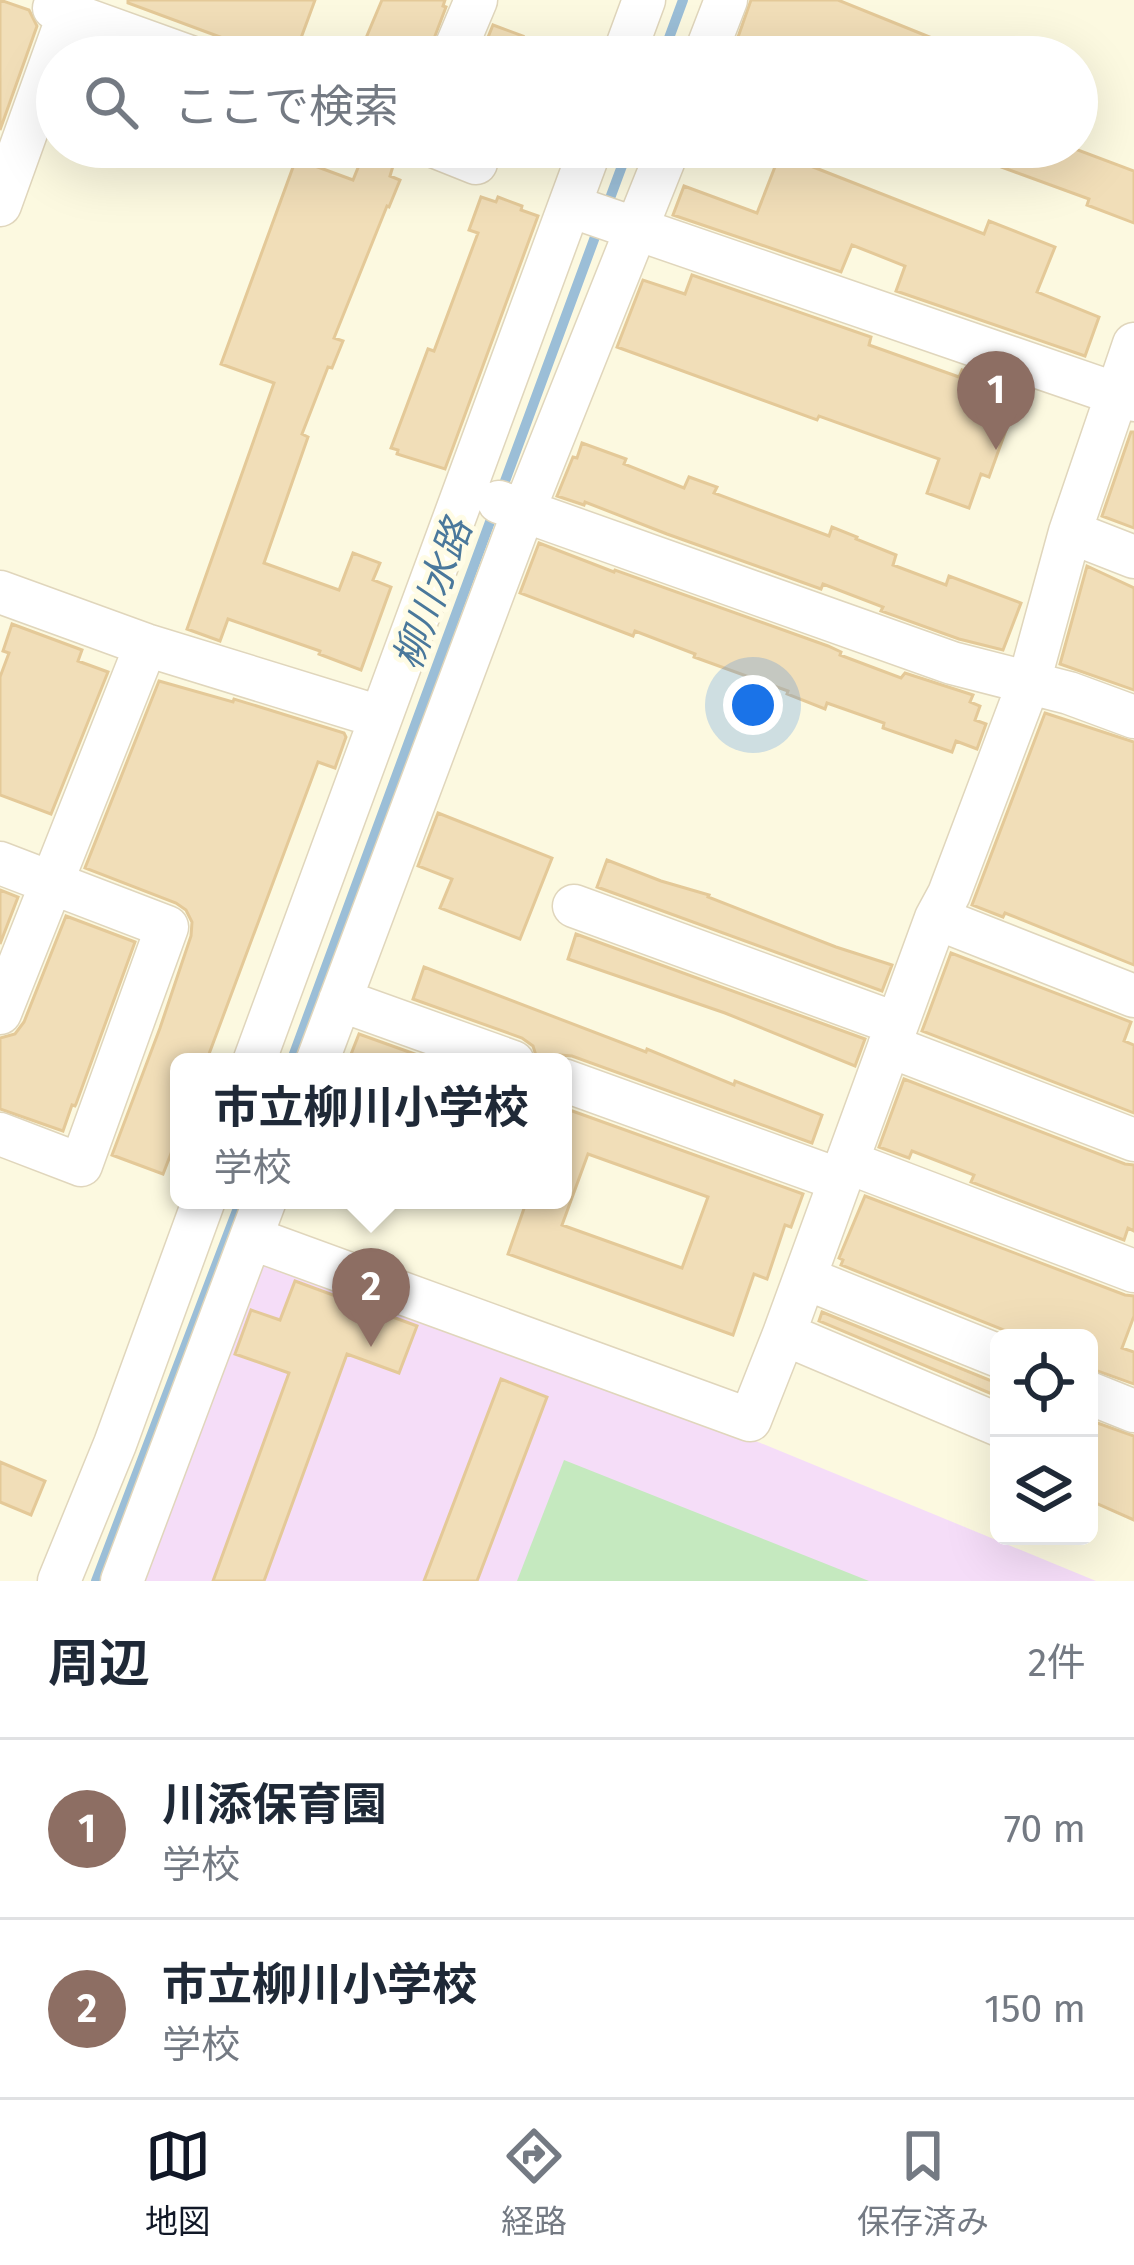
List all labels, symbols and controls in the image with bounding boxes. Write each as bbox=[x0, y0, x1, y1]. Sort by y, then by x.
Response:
search box bbox=[36, 36, 1098, 168]
icon: search bbox=[78, 69, 144, 135]
text: ここで検索 bbox=[174, 80, 399, 134]
pin: 1 bbox=[957, 351, 1035, 450]
water label: 柳川水路 bbox=[385, 510, 482, 676]
your location bbox=[723, 675, 783, 735]
popup bbox=[170, 1053, 572, 1209]
text: 市立柳川小学校 bbox=[213, 1081, 529, 1135]
text: 学校 bbox=[213, 1145, 292, 1191]
pin: 2 bbox=[332, 1248, 410, 1347]
map controls bbox=[990, 1329, 1098, 1545]
button: locate bbox=[990, 1329, 1098, 1437]
button: layers bbox=[990, 1437, 1098, 1545]
text: 周辺 bbox=[48, 1633, 150, 1695]
text: 2件 bbox=[1028, 1640, 1086, 1686]
text: 川添保育園 bbox=[162, 1778, 387, 1832]
text: 1 bbox=[78, 1806, 96, 1852]
text: 70 m bbox=[1004, 1806, 1086, 1852]
text: 学校 bbox=[162, 1842, 240, 1888]
text: 市立柳川小学校 bbox=[162, 1958, 477, 2012]
text: 2 bbox=[77, 1986, 97, 2032]
text: 150 m bbox=[984, 1986, 1086, 2032]
text: 学校 bbox=[162, 2022, 240, 2068]
tab: 地図 bbox=[145, 2123, 211, 2243]
tab: 経路 bbox=[501, 2123, 567, 2243]
tab: 保存済み bbox=[857, 2123, 989, 2243]

